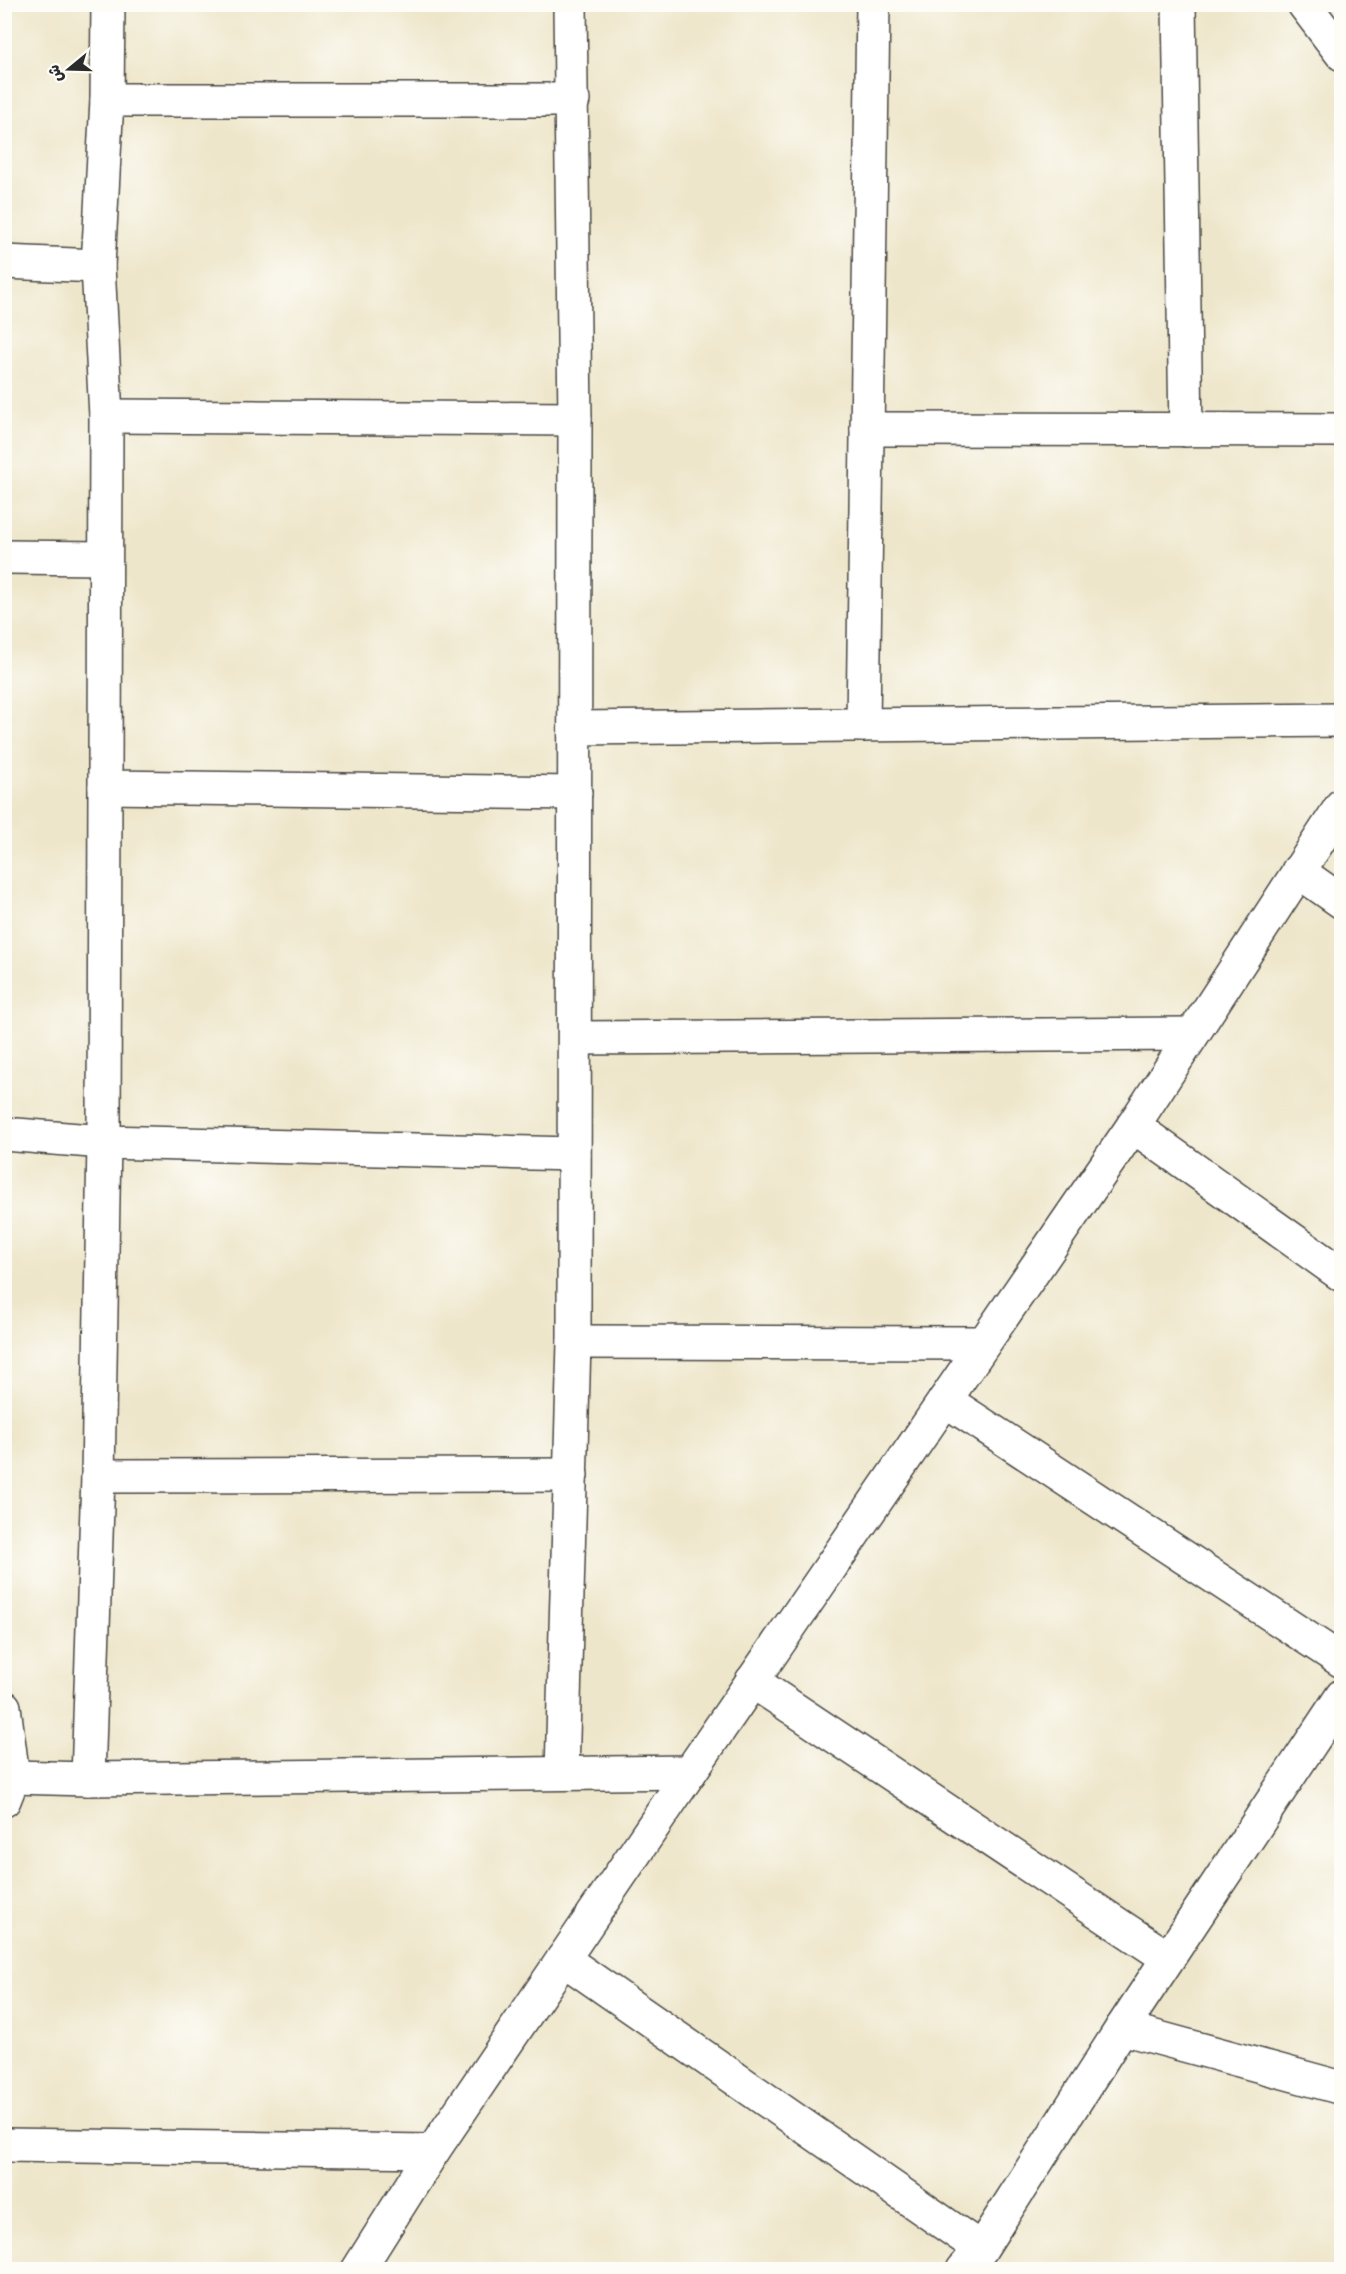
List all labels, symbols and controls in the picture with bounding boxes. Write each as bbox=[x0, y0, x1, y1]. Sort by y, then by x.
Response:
north arrow bbox=[39, 39, 99, 99]
text: ش bbox=[43, 62, 67, 85]

